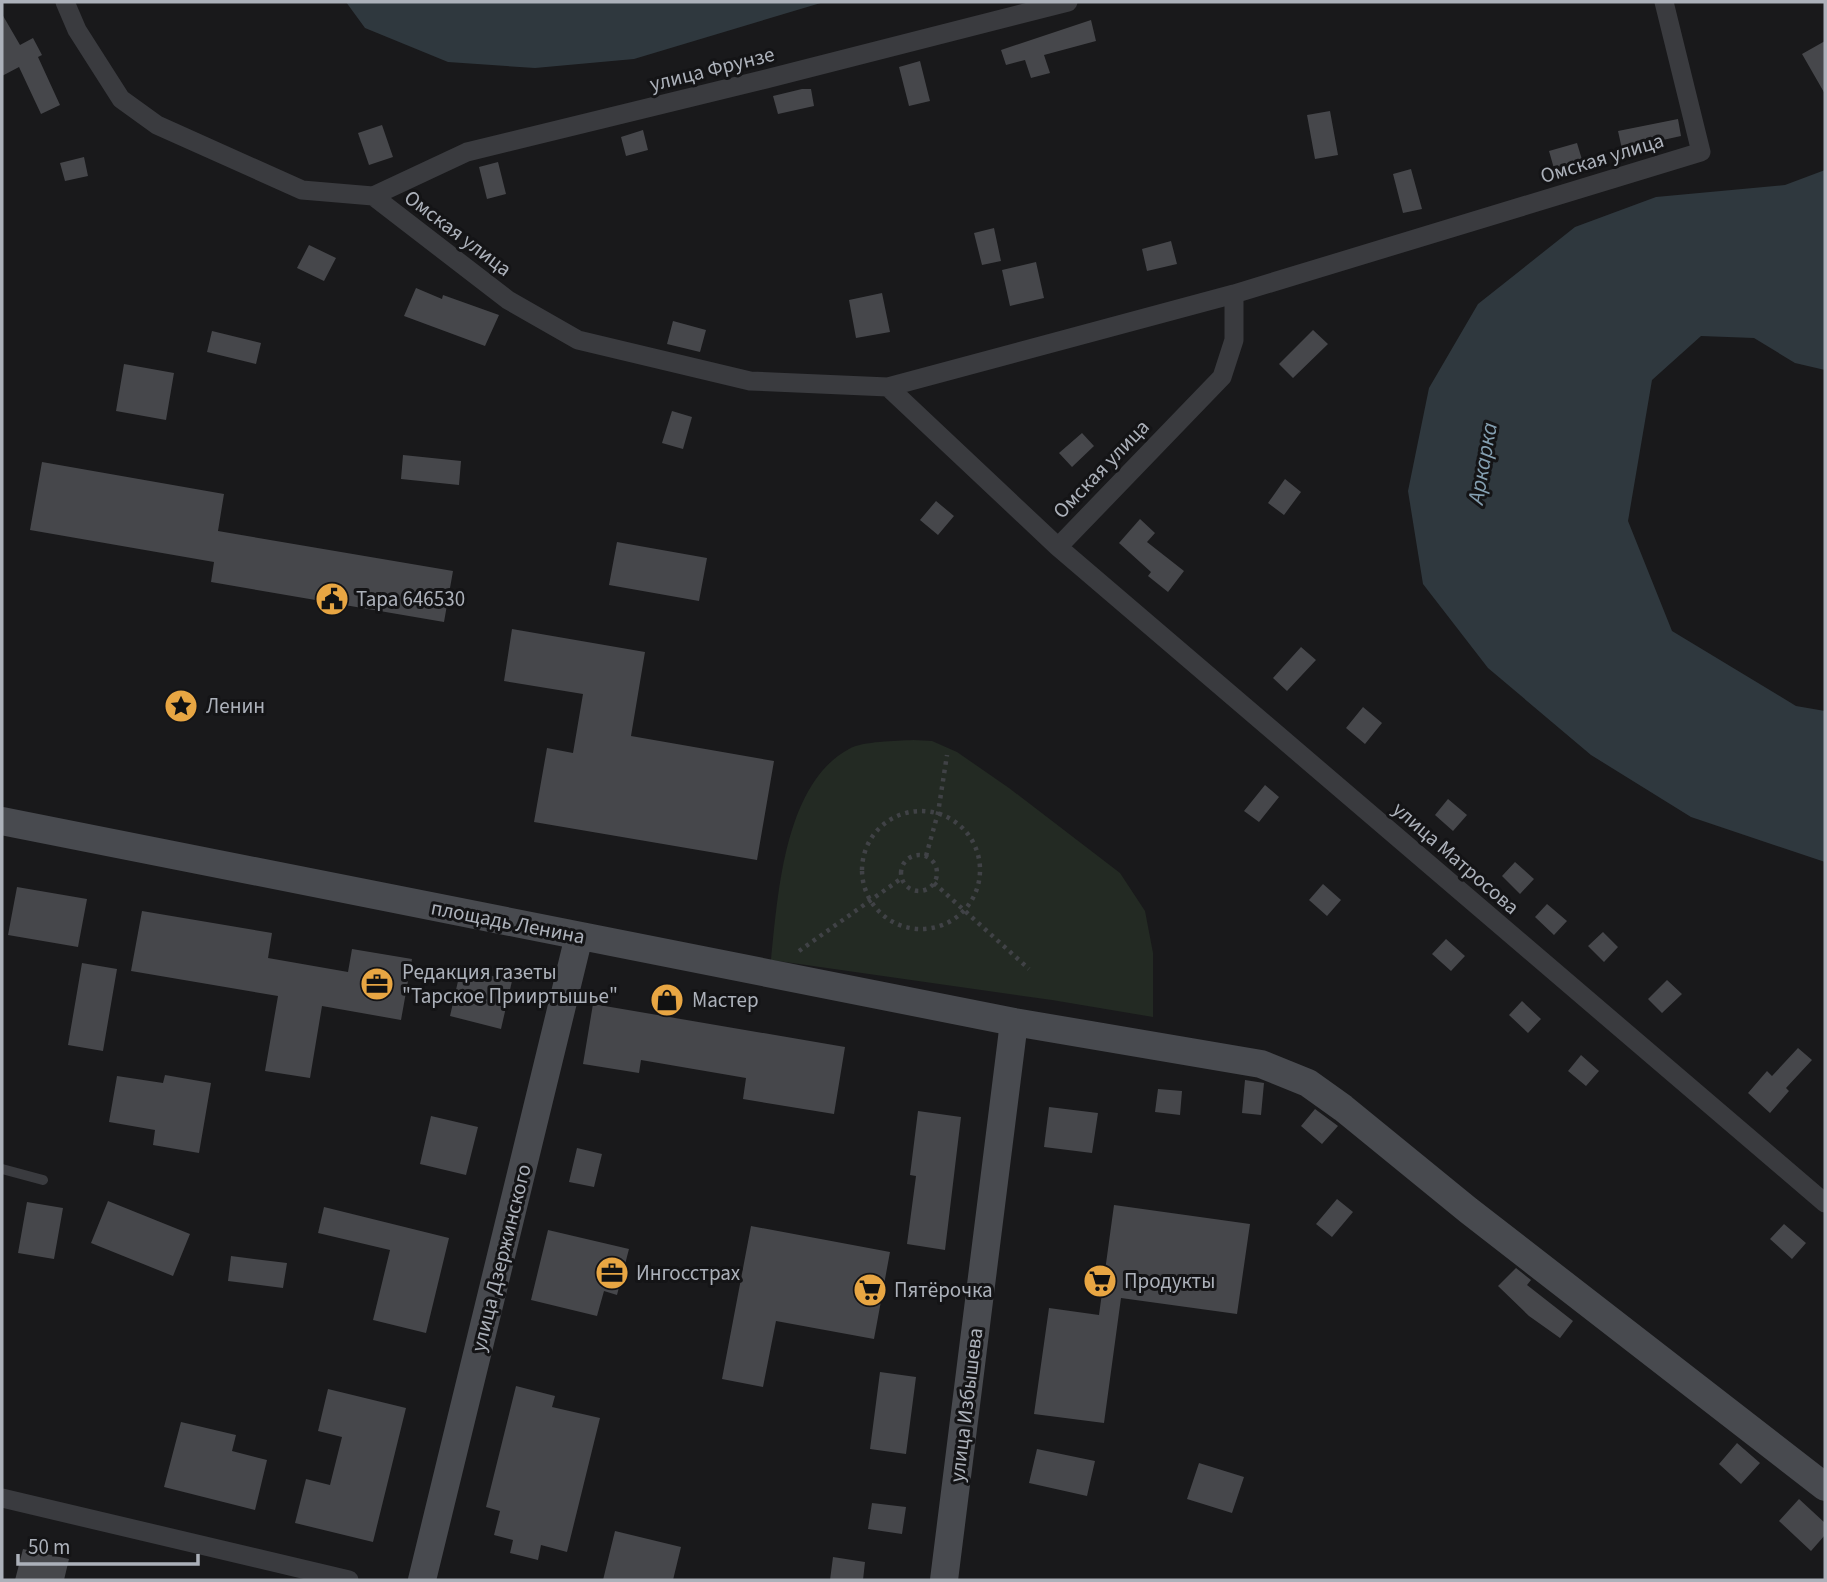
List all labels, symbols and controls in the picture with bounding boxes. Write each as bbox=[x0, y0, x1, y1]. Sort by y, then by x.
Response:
street label: улица Фрунзе bbox=[646, 39, 778, 99]
street label: Омская улица bbox=[1537, 125, 1667, 191]
street label: Омская улица bbox=[398, 183, 518, 283]
street label: Омская улица bbox=[1046, 413, 1156, 525]
water label: Аркарка bbox=[1459, 420, 1506, 508]
public building icon: Тара 646530 bbox=[313, 580, 351, 618]
place label: Тара 646530 bbox=[356, 584, 465, 614]
place icon: Ленин bbox=[162, 687, 200, 725]
place label: Ленин bbox=[206, 691, 265, 721]
street label: улица Матросова bbox=[1386, 794, 1526, 922]
street label: площадь Ленина bbox=[428, 892, 588, 952]
place label: Редакция газеты "Тарское Прииртышье" bbox=[402, 957, 618, 1011]
office icon: Редакция газеты "Тарское Прииртышье" bbox=[358, 965, 396, 1003]
shop icon: Мастер bbox=[648, 981, 686, 1019]
place label: Мастер bbox=[692, 985, 759, 1015]
street label: улица Дзержинского bbox=[463, 1161, 539, 1355]
office icon: Ингосстрах bbox=[593, 1254, 631, 1292]
place label: Ингосстрах bbox=[636, 1258, 741, 1288]
supermarket icon: Продукты bbox=[1081, 1262, 1119, 1300]
place label: Продукты bbox=[1124, 1266, 1215, 1296]
supermarket icon: Пятёрочка bbox=[851, 1271, 889, 1309]
place label: Пятёрочка bbox=[894, 1275, 993, 1305]
street label: улица Избышева bbox=[942, 1326, 990, 1484]
scale bar bbox=[18, 1522, 198, 1566]
text: 50 m bbox=[28, 1532, 70, 1562]

